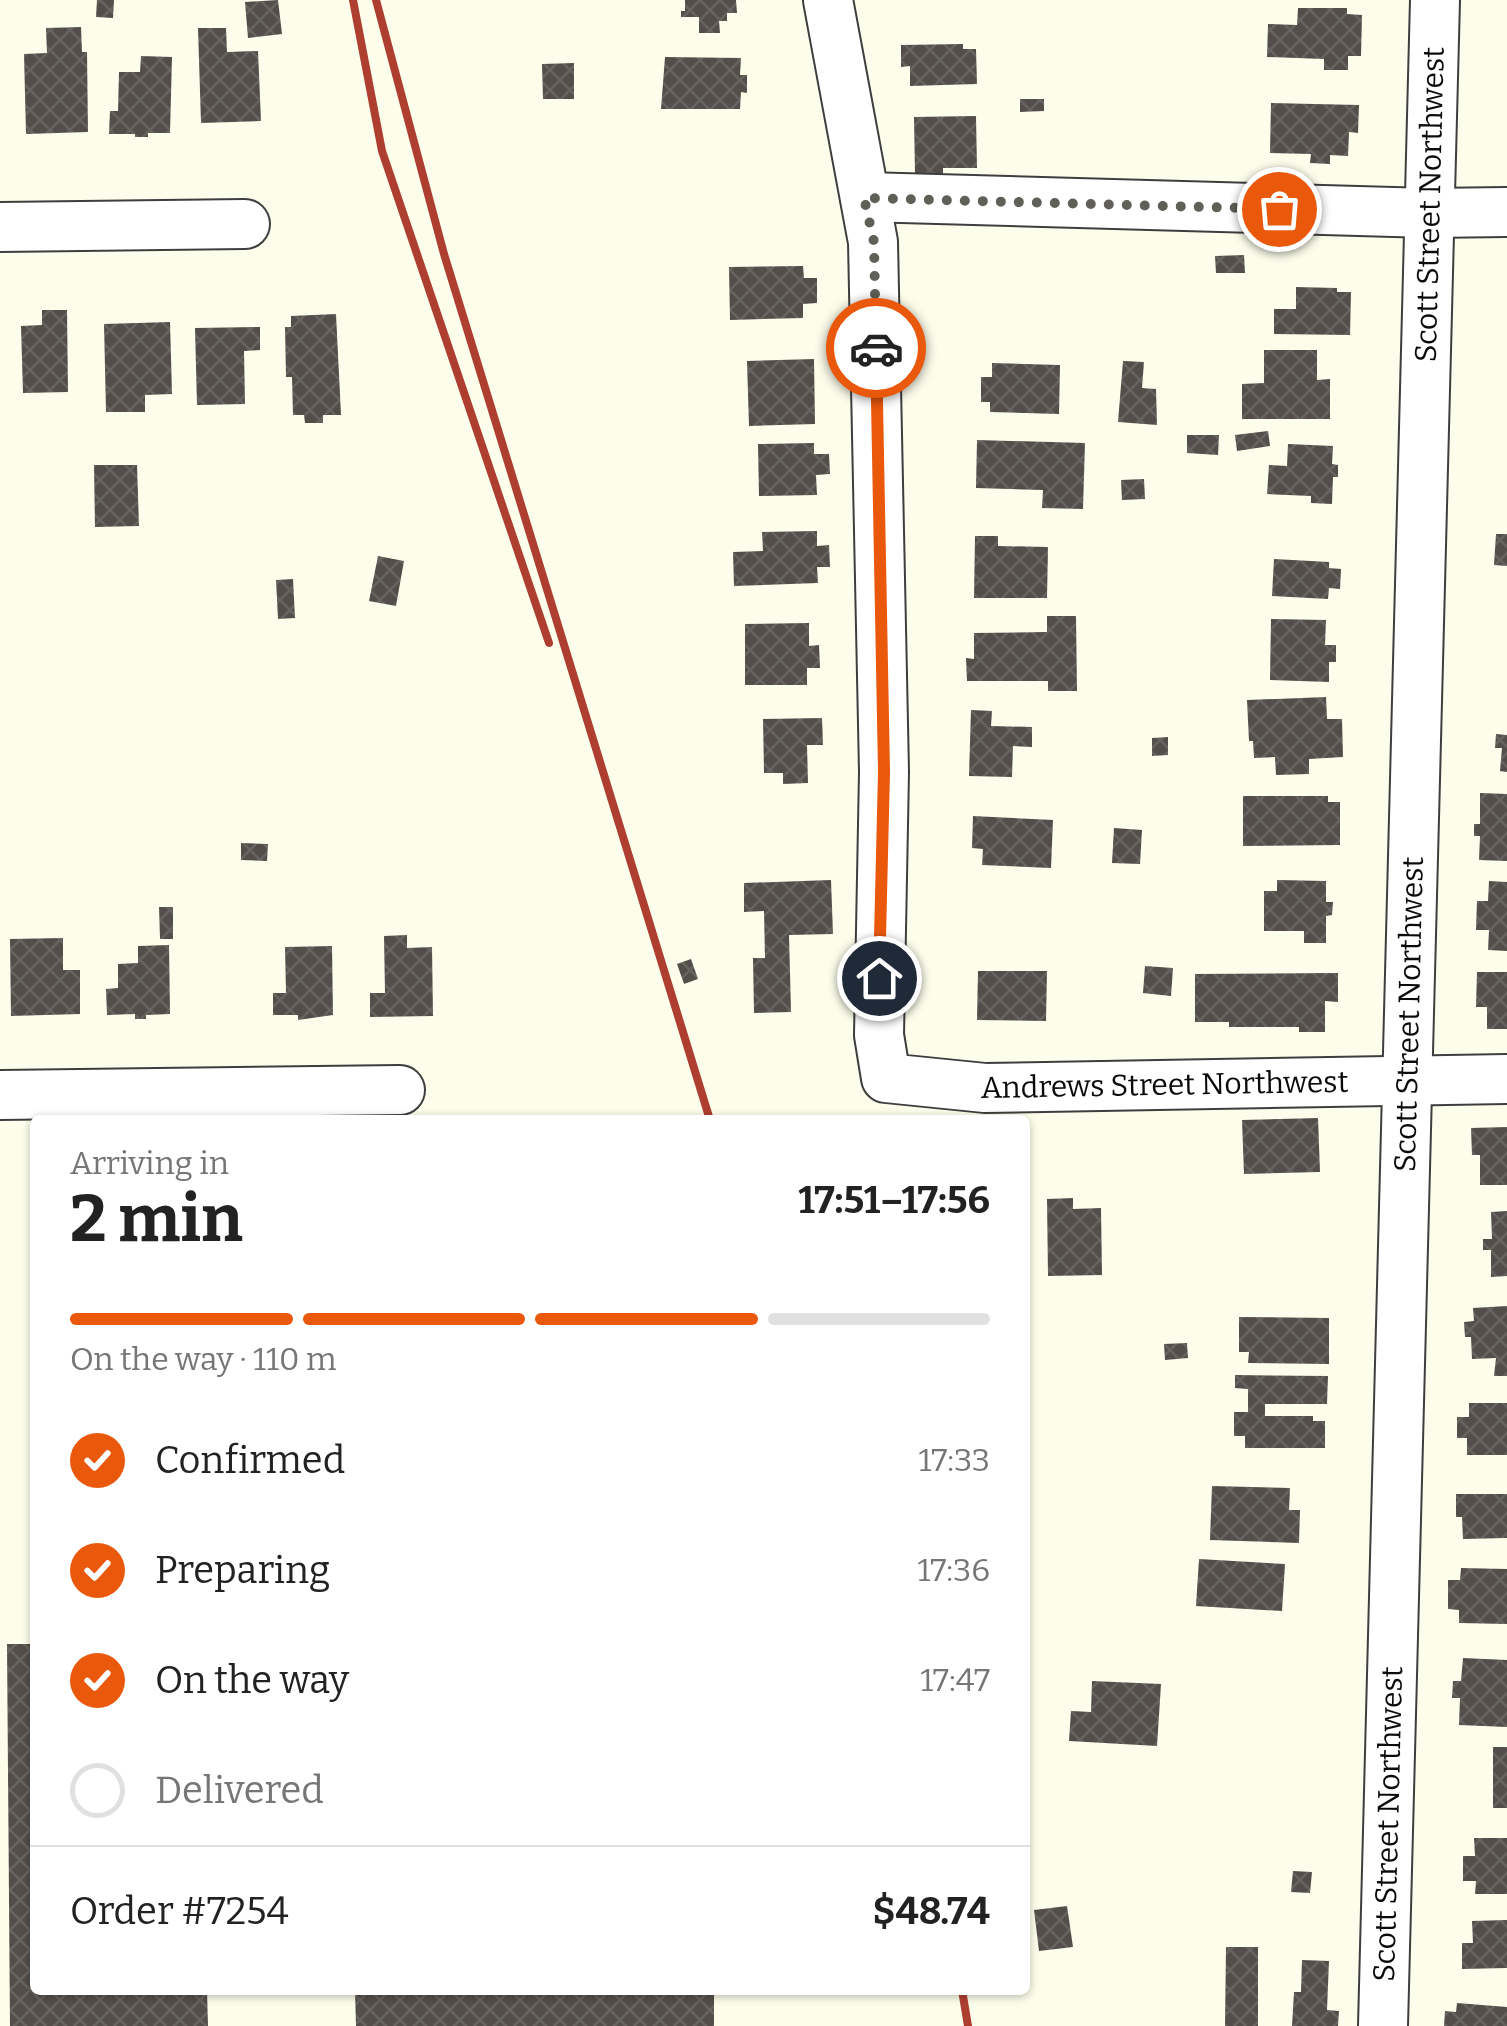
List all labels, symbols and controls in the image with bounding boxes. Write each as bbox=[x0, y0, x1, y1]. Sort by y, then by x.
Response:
street label: Scott Street Northwest bbox=[1408, 46, 1452, 363]
pin bbox=[1237, 167, 1322, 252]
icon: bag bbox=[1252, 182, 1307, 237]
courier bbox=[826, 298, 926, 398]
icon: car bbox=[849, 321, 904, 376]
street label: Scott Street Northwest bbox=[1387, 856, 1431, 1173]
pin bbox=[837, 936, 922, 1021]
icon: home bbox=[852, 951, 907, 1006]
street label: Andrews Street Northwest bbox=[980, 1064, 1349, 1106]
text: Arriving in bbox=[70, 1144, 229, 1182]
text: 17:51–17:56 bbox=[798, 1177, 990, 1223]
text: 2 min bbox=[70, 1180, 243, 1258]
text: On the way · 110 m bbox=[70, 1340, 336, 1378]
icon: check bbox=[70, 1433, 125, 1488]
text: Confirmed bbox=[155, 1437, 345, 1483]
text: 17:33 bbox=[919, 1441, 990, 1479]
icon: check bbox=[70, 1543, 125, 1598]
text: Preparing bbox=[155, 1547, 330, 1593]
text: 17:36 bbox=[917, 1551, 990, 1589]
icon: check bbox=[70, 1653, 125, 1708]
text: On the way bbox=[155, 1657, 349, 1703]
text: 17:47 bbox=[920, 1661, 990, 1699]
street label: Scott Street Northwest bbox=[1366, 1666, 1410, 1982]
text: Delivered bbox=[155, 1767, 324, 1813]
text: Order #7254 bbox=[70, 1888, 289, 1934]
text: $48.74 bbox=[873, 1888, 990, 1934]

